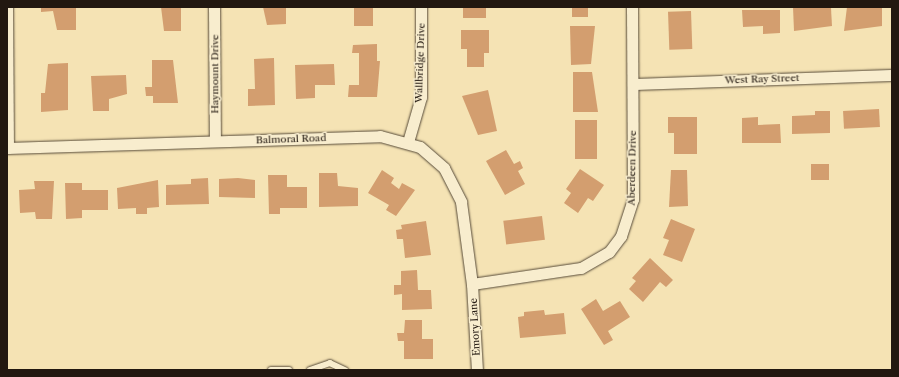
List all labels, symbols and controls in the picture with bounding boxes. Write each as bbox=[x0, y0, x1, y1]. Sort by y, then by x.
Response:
street label: Wallbridge Drive bbox=[413, 23, 427, 103]
street label: Haymount Drive bbox=[209, 34, 221, 114]
street label: West Ray Street bbox=[724, 72, 800, 86]
street label: Aberdeen Drive bbox=[625, 130, 639, 206]
street label: Balmoral Road bbox=[256, 132, 326, 146]
street label: Emory Lane bbox=[467, 297, 483, 357]

